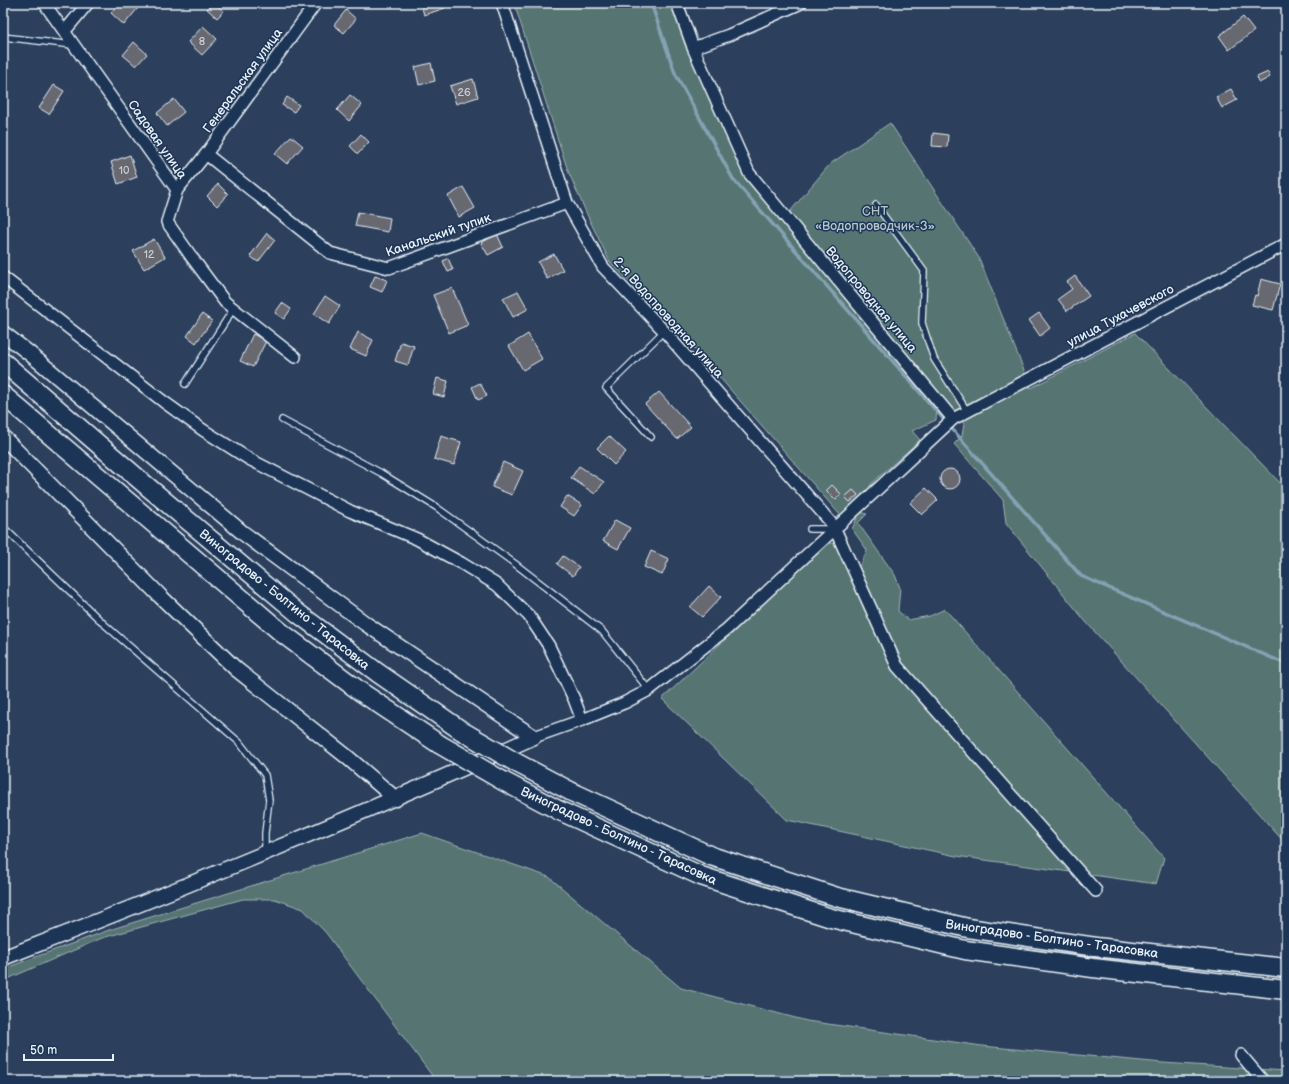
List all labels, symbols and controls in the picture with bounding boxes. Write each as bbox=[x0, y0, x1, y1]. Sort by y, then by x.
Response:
street label: Генеральская улица bbox=[200, 25, 286, 136]
house number: 8 bbox=[199, 35, 205, 48]
house number: 26 bbox=[457, 86, 471, 99]
street label: Садовая улица bbox=[124, 97, 190, 182]
house number: 10 bbox=[119, 164, 130, 177]
park label: СНТ «Водопроводчик-3» bbox=[815, 203, 935, 234]
street label: Канальский тупик bbox=[384, 209, 493, 260]
street label: Водопроводная улица bbox=[822, 243, 921, 356]
house number: 12 bbox=[144, 248, 155, 261]
street label: 2-я Водопроводная улица bbox=[610, 254, 727, 382]
street label: улица Тухачевского bbox=[1064, 281, 1177, 351]
street label: Виноградово - Болтино - Тарасовка bbox=[196, 526, 373, 674]
street label: Виноградово - Болтино - Тарасовка bbox=[518, 783, 719, 889]
street label: Виноградово - Болтино - Тарасовка bbox=[944, 916, 1160, 962]
scale bar bbox=[24, 1036, 113, 1062]
text: 50 m bbox=[30, 1043, 57, 1058]

